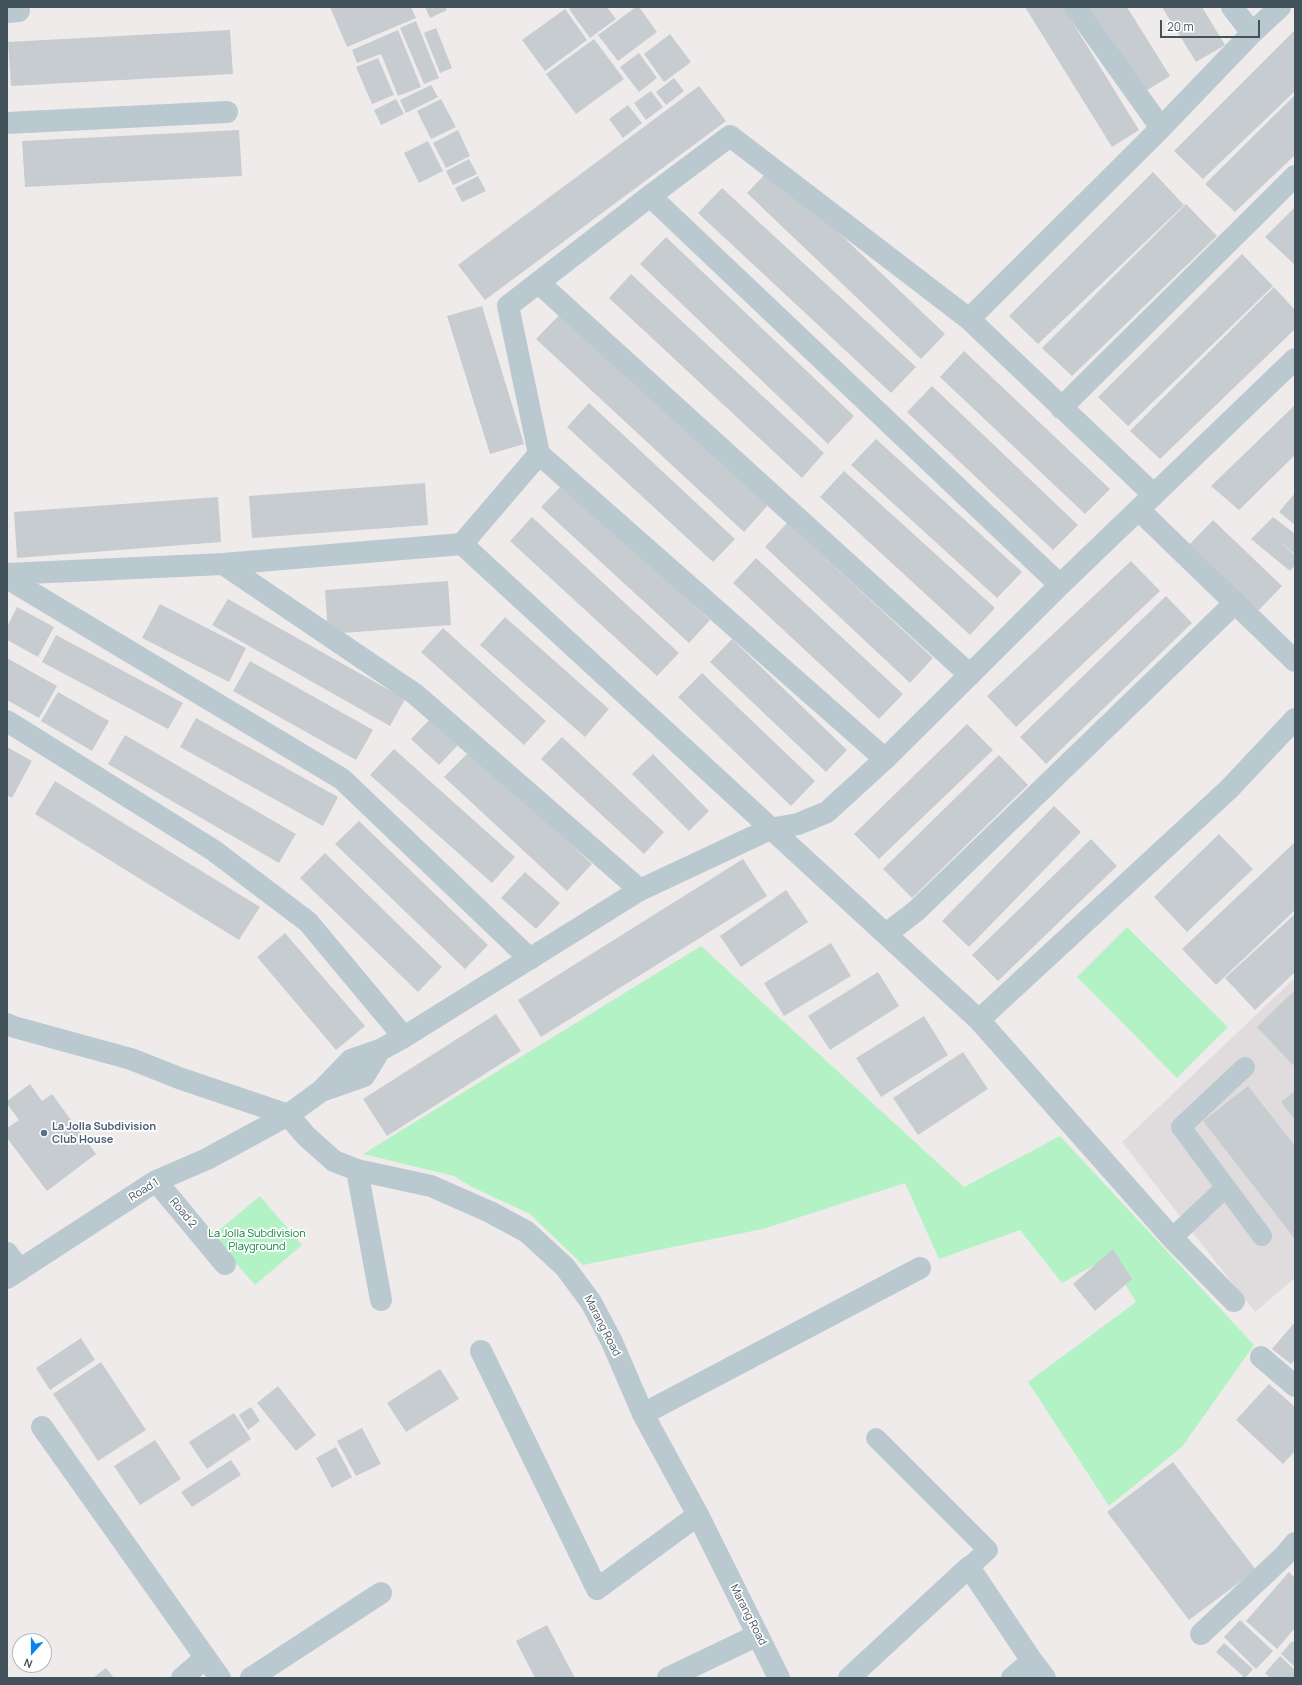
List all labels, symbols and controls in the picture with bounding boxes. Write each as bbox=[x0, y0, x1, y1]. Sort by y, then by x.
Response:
scale bar bbox=[1162, 12, 1262, 38]
text: 20 m bbox=[1167, 18, 1194, 35]
place label: La Jolla Subdivision Club House bbox=[52, 1120, 156, 1146]
marker: La Jolla Subdivision Club House bbox=[39, 1128, 49, 1138]
street label: Road 1 bbox=[127, 1176, 161, 1204]
street label: Road 2 bbox=[167, 1196, 199, 1230]
park label: La Jolla Subdivision Playground bbox=[208, 1227, 306, 1253]
street label: Marang Road bbox=[581, 1293, 623, 1359]
street label: Marang Road bbox=[727, 1582, 769, 1648]
north arrow bbox=[12, 1633, 52, 1673]
text: N bbox=[22, 1655, 34, 1672]

